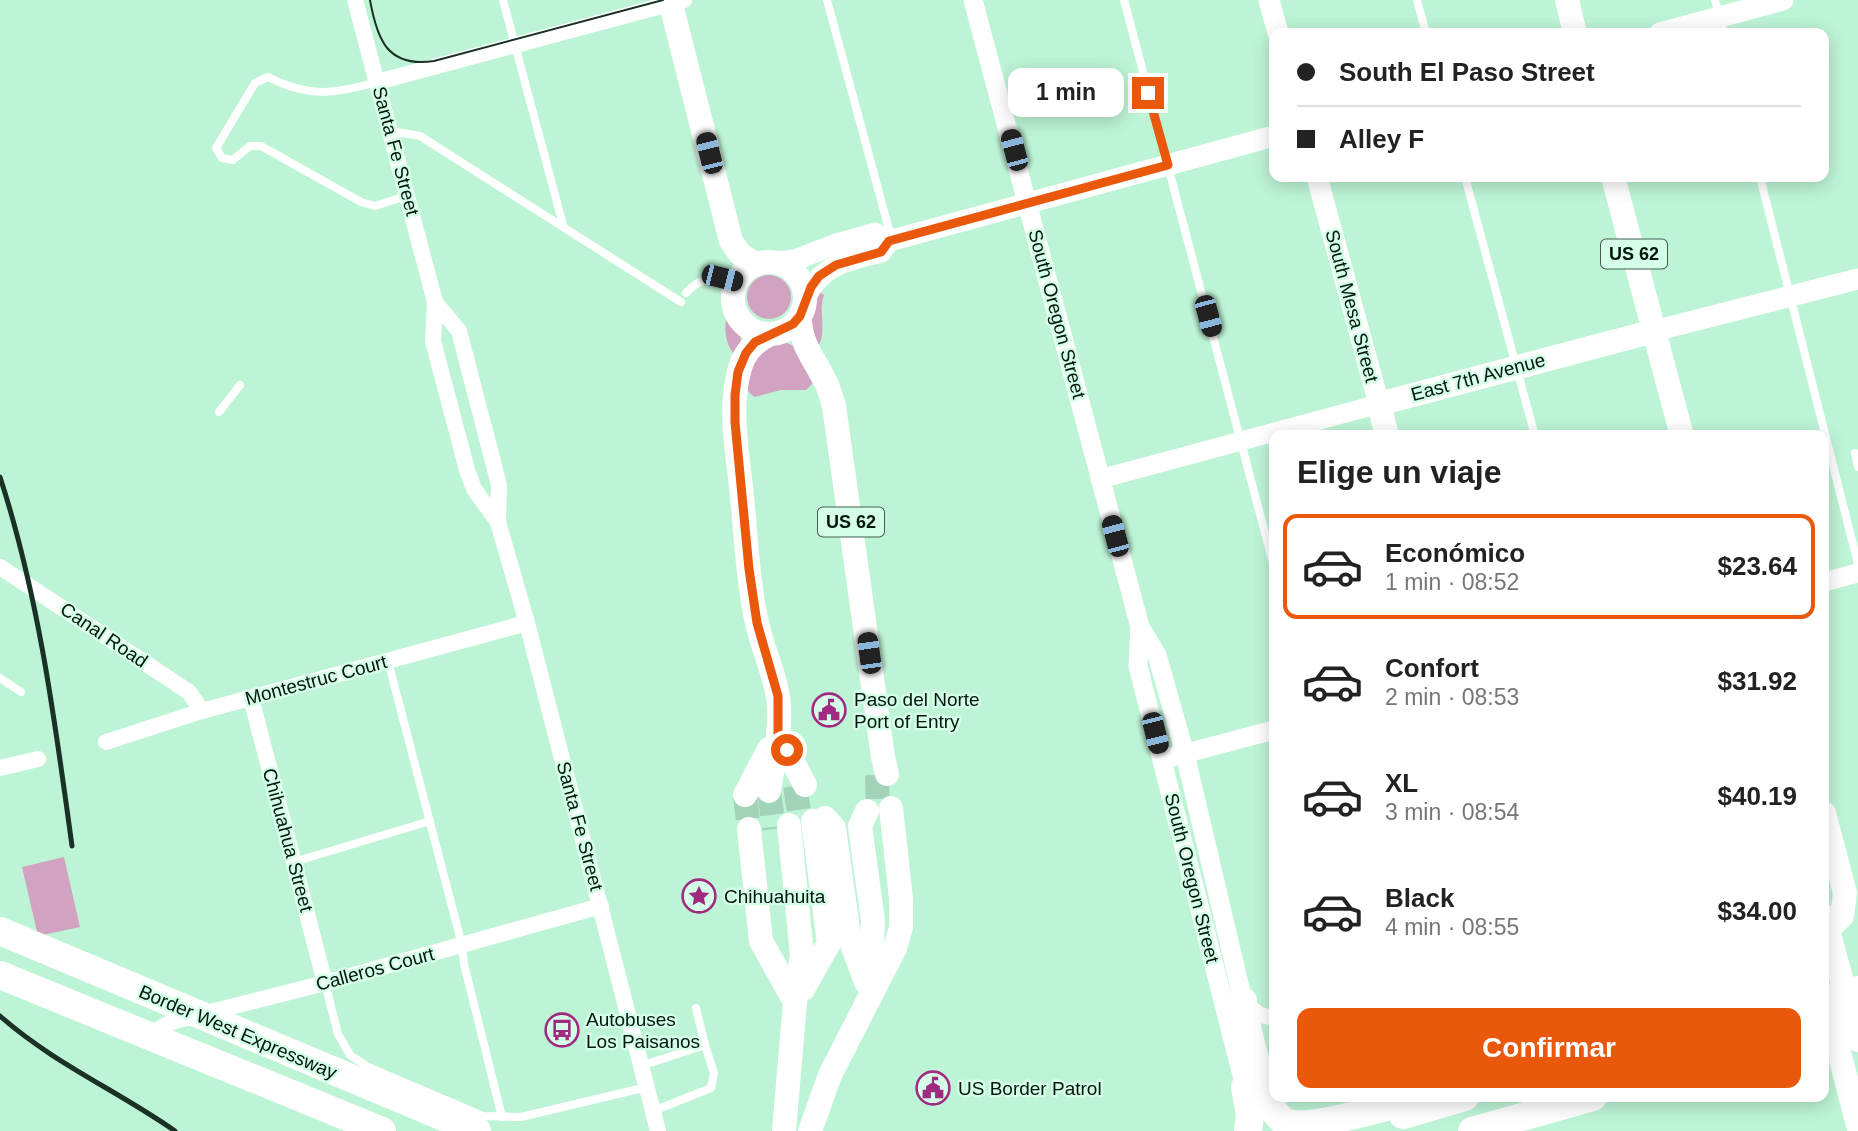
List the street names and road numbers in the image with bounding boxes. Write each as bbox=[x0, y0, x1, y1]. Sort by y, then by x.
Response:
street label: Santa Fe Street bbox=[369, 84, 424, 219]
street label: South Oregon Street bbox=[1024, 227, 1090, 402]
street label: South Mesa Street bbox=[1321, 227, 1383, 385]
road number: US 62 bbox=[1601, 240, 1667, 268]
street label: East 7th Avenue bbox=[1409, 349, 1547, 405]
road number: US 62 bbox=[818, 508, 884, 536]
street label: Canal Road bbox=[57, 598, 151, 672]
street label: Montestruc Court bbox=[243, 651, 390, 709]
street label: Santa Fe Street bbox=[553, 759, 608, 894]
street label: Chihuahua Street bbox=[259, 766, 317, 915]
street label: South Oregon Street bbox=[1161, 791, 1223, 966]
street label: Calleros Court bbox=[314, 943, 437, 995]
street label: Border West Expressway bbox=[136, 981, 341, 1083]

